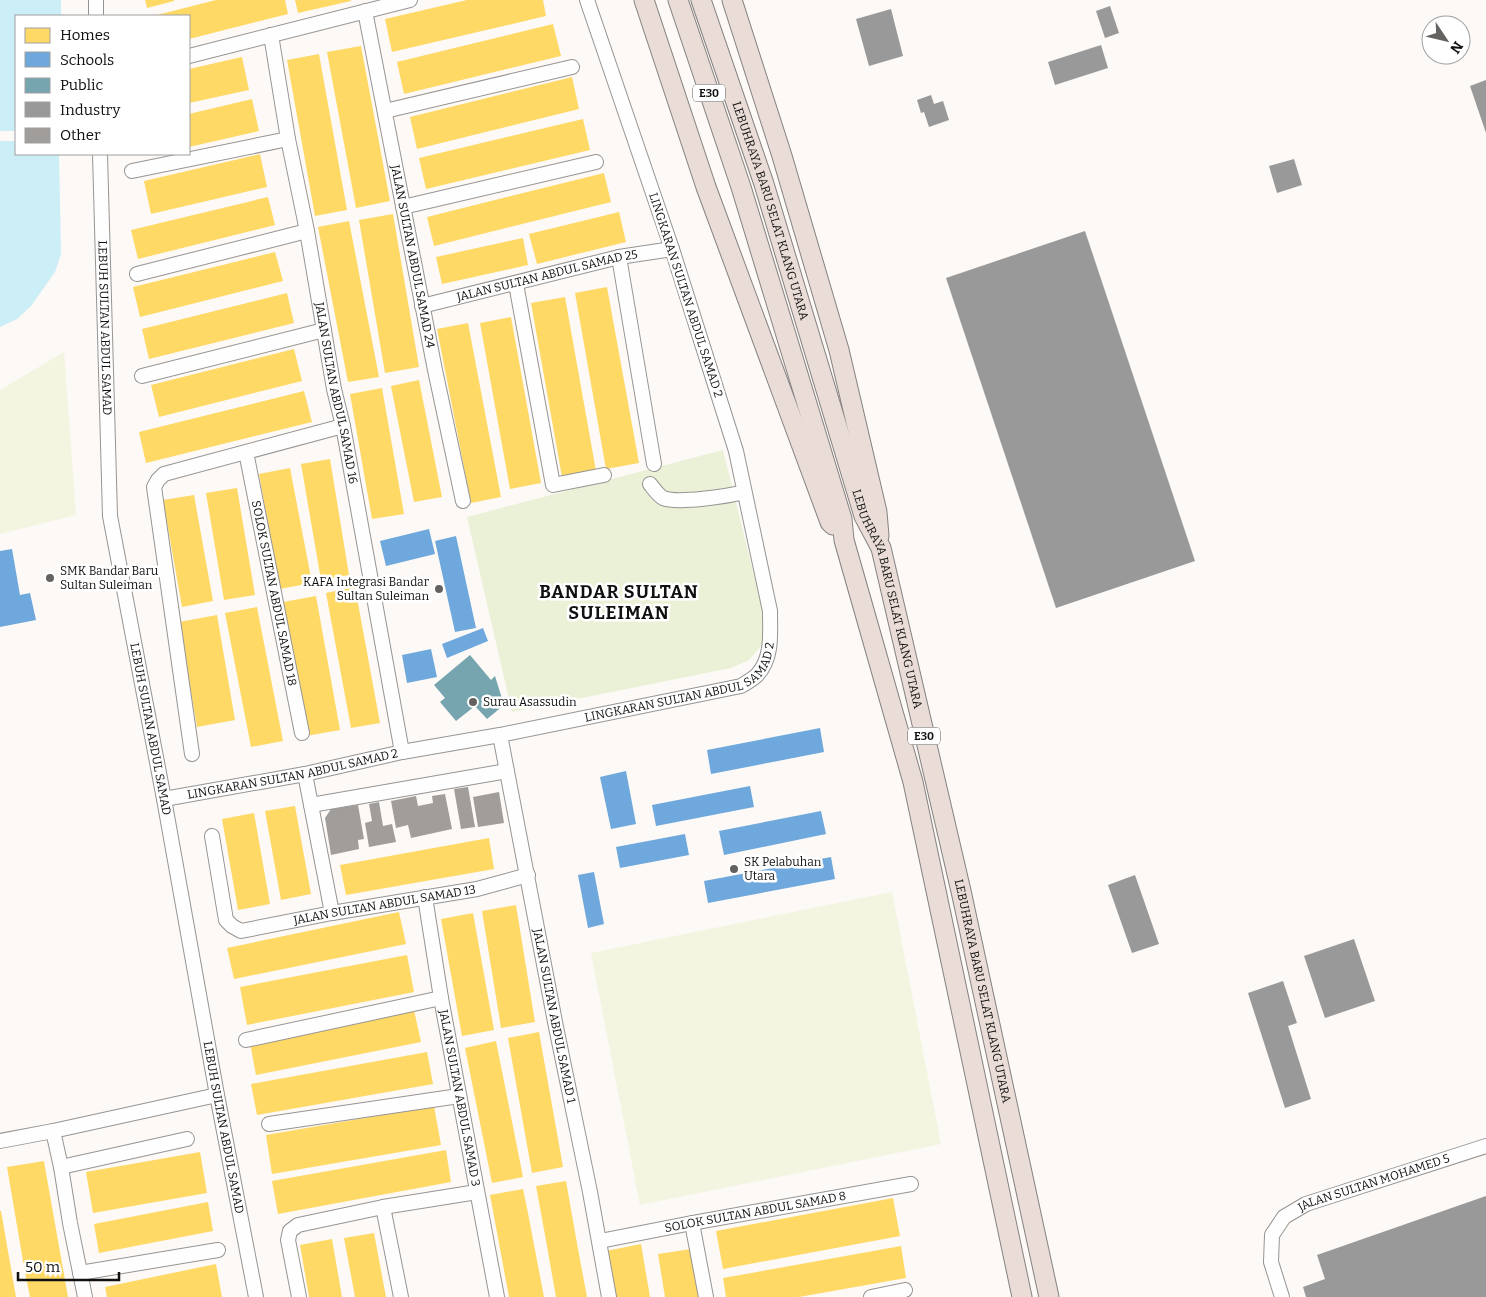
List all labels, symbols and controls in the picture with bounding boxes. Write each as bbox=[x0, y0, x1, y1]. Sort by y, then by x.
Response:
legend bbox=[15, 15, 190, 155]
north arrow bbox=[1421, 15, 1471, 65]
text: Homes bbox=[60, 26, 110, 44]
text: N bbox=[1446, 38, 1466, 57]
text: Schools bbox=[60, 51, 114, 69]
text: Public bbox=[60, 76, 104, 94]
road number: E30 bbox=[693, 85, 725, 102]
street label: LEBUHRAYA BARU SELAT KLANG UTARA bbox=[729, 100, 812, 322]
text: Industry bbox=[60, 101, 120, 119]
text: Other bbox=[60, 126, 101, 144]
street label: JALAN SULTAN ABDUL SAMAD 24 bbox=[388, 163, 438, 349]
street label: LINGKARAN SULTAN ABDUL SAMAD 2 bbox=[646, 191, 726, 399]
street label: LEBUH SULTAN ABDUL SAMAD bbox=[95, 240, 114, 416]
street label: JALAN SULTAN ABDUL SAMAD 25 bbox=[454, 247, 639, 304]
street label: JALAN SULTAN ABDUL SAMAD 16 bbox=[312, 300, 360, 485]
street label: LEBUHRAYA BARU SELAT KLANG UTARA bbox=[849, 488, 925, 711]
street label: SOLOK SULTAN ABDUL SAMAD 18 bbox=[249, 499, 299, 687]
place label: SMK Bandar Baru Sultan Suleiman bbox=[60, 564, 159, 592]
marker: SMK Bandar Baru Sultan Suleiman bbox=[44, 572, 56, 584]
place label: KAFA Integrasi Bandar Sultan Suleiman bbox=[303, 575, 430, 603]
district label: BANDAR SULTAN SULEIMAN bbox=[539, 581, 699, 624]
marker: KAFA Integrasi Bandar Sultan Suleiman bbox=[433, 583, 445, 595]
street label: LINGKARAN SULTAN ABDUL SAMAD 2 bbox=[583, 641, 777, 725]
street label: LEBUH SULTAN ABDUL SAMAD bbox=[127, 642, 174, 816]
place label: Surau Asassudin bbox=[483, 695, 577, 709]
marker: Surau Asassudin bbox=[467, 696, 479, 708]
road number: E30 bbox=[908, 728, 940, 744]
street label: LINGKARAN SULTAN ABDUL SAMAD 2 bbox=[186, 746, 399, 802]
place label: SK Pelabuhan Utara bbox=[744, 855, 822, 883]
marker: SK Pelabuhan Utara bbox=[728, 863, 740, 875]
street label: LEBUHRAYA BARU SELAT KLANG UTARA bbox=[951, 878, 1014, 1105]
street label: JALAN SULTAN ABDUL SAMAD 13 bbox=[291, 882, 477, 928]
street label: JALAN SULTAN ABDUL SAMAD 1 bbox=[530, 926, 579, 1104]
street label: JALAN SULTAN ABDUL SAMAD 3 bbox=[436, 1007, 483, 1188]
street label: LEBUH SULTAN ABDUL SAMAD bbox=[201, 1040, 247, 1215]
street label: JALAN SULTAN MOHAMED 5 bbox=[1294, 1151, 1451, 1215]
street label: SOLOK SULTAN ABDUL SAMAD 8 bbox=[663, 1189, 847, 1235]
scale bar bbox=[18, 1250, 119, 1282]
text: 50 m bbox=[25, 1258, 61, 1276]

